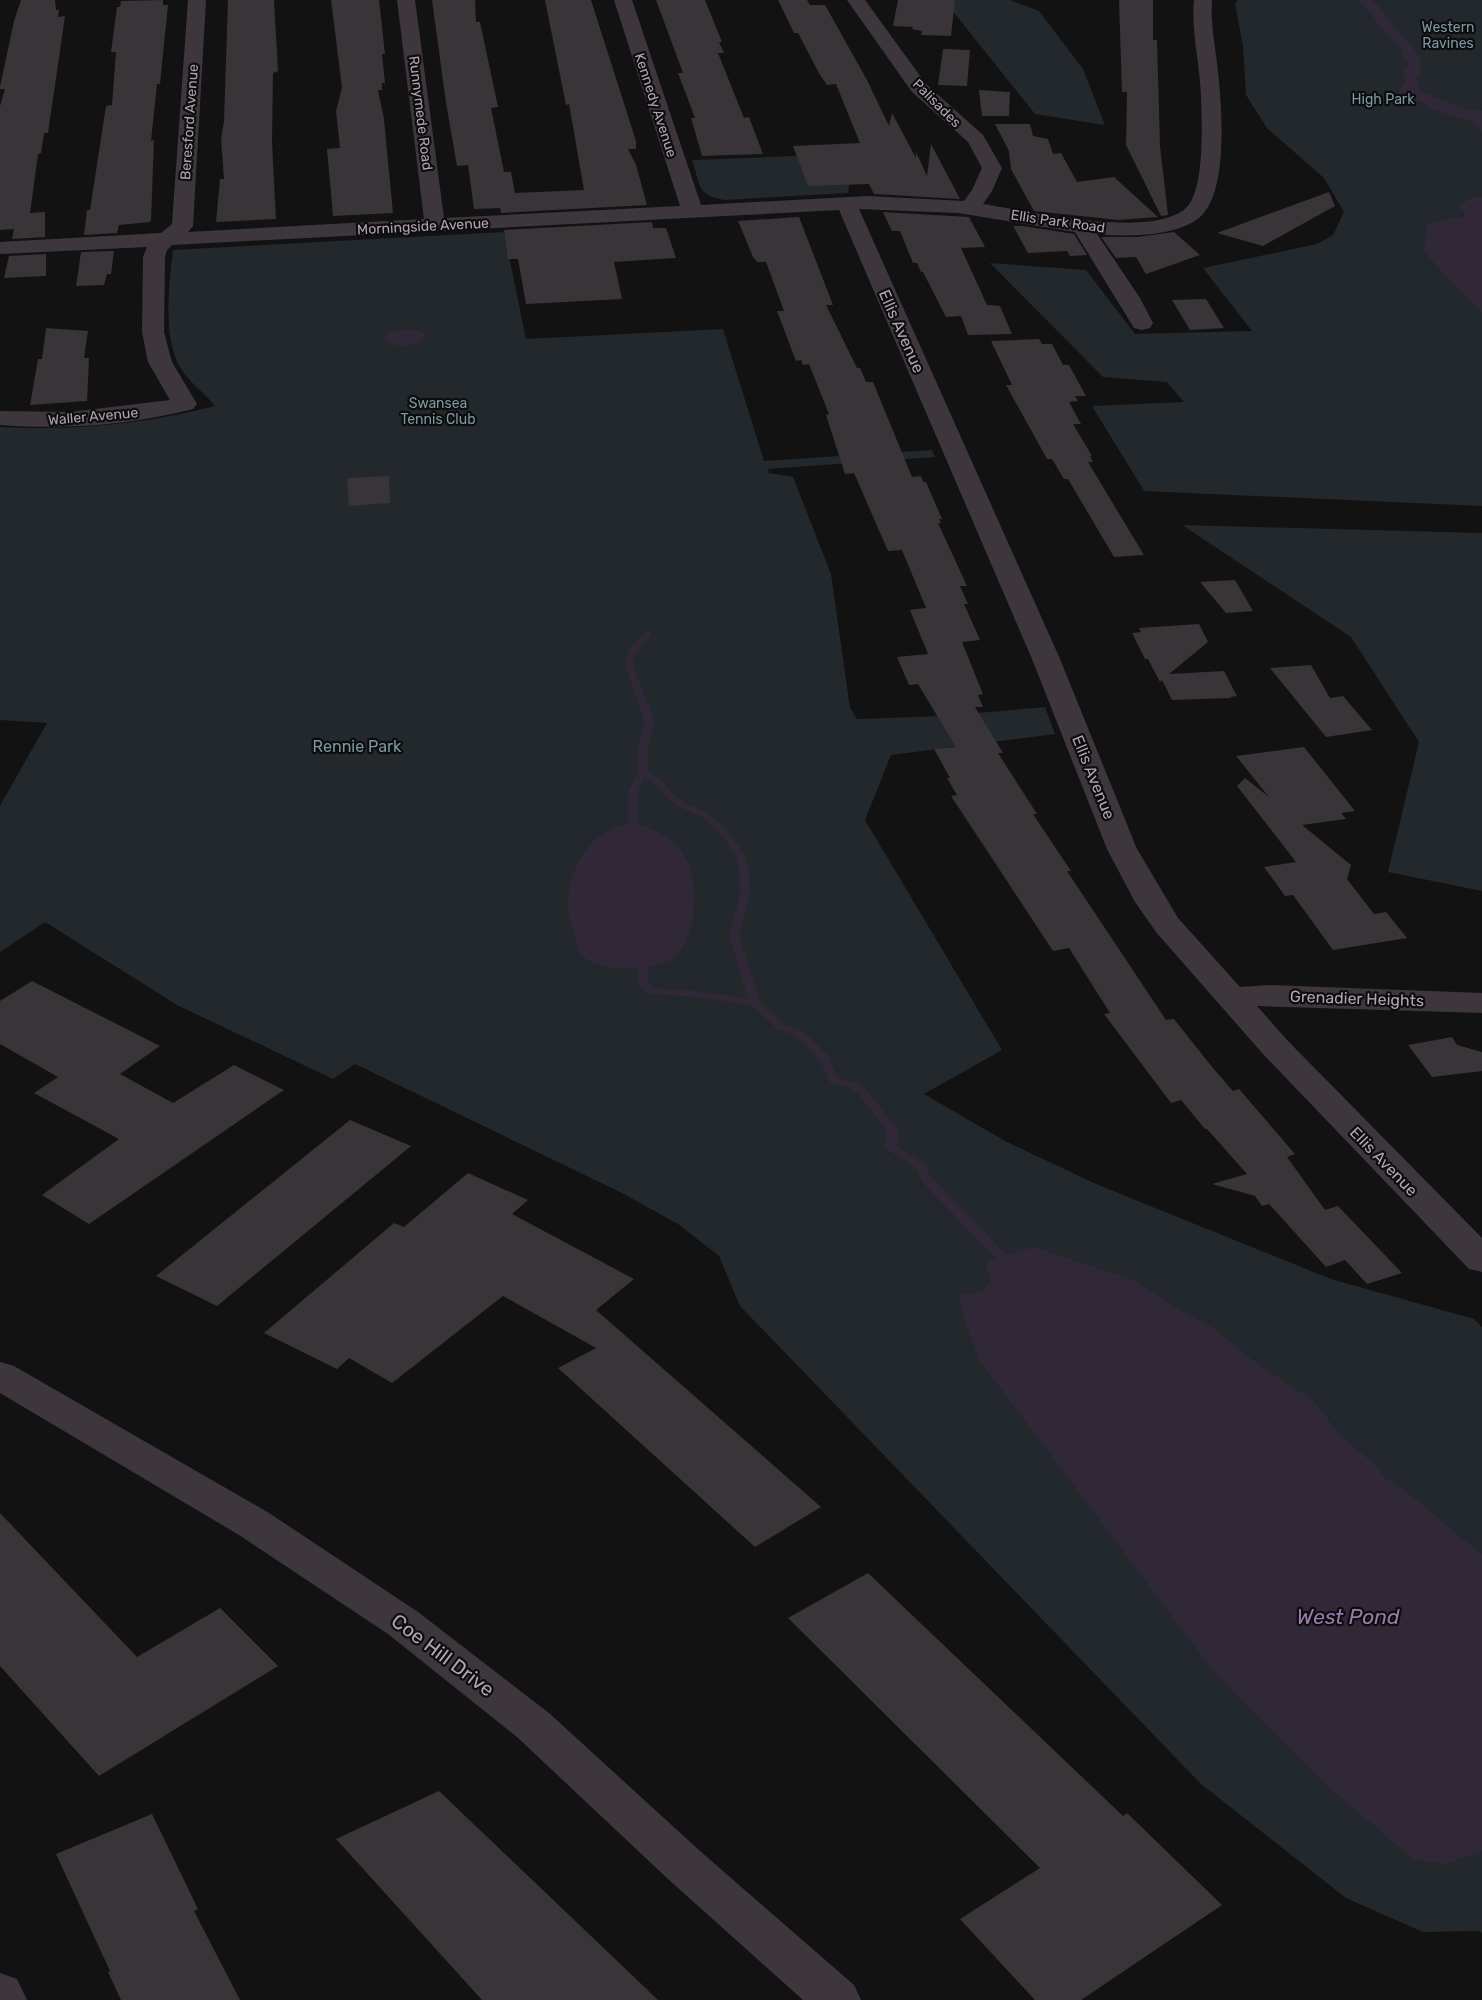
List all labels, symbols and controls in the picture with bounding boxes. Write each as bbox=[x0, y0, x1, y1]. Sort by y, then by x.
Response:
park label: Western Ravines bbox=[1421, 19, 1475, 52]
street label: Kennedy Avenue bbox=[631, 51, 680, 159]
street label: Runnymede Road bbox=[405, 55, 436, 171]
street label: Beresford Avenue bbox=[177, 63, 202, 181]
street label: Palisades bbox=[909, 76, 964, 131]
park label: High Park bbox=[1352, 91, 1415, 108]
street label: Ellis Park Road bbox=[1010, 206, 1106, 237]
street label: Morningside Avenue bbox=[357, 215, 490, 238]
street label: Ellis Avenue bbox=[875, 287, 928, 376]
park label: Swansea Tennis Club bbox=[400, 395, 476, 428]
street label: Waller Avenue bbox=[47, 404, 139, 429]
street label: Ellis Avenue bbox=[1068, 732, 1119, 822]
park label: Rennie Park bbox=[313, 737, 402, 756]
street label: Grenadier Heights bbox=[1290, 987, 1424, 1010]
street label: Ellis Avenue bbox=[1346, 1123, 1421, 1200]
water label: West Pond bbox=[1297, 1604, 1400, 1629]
street label: Coe Hill Drive bbox=[387, 1608, 499, 1702]

